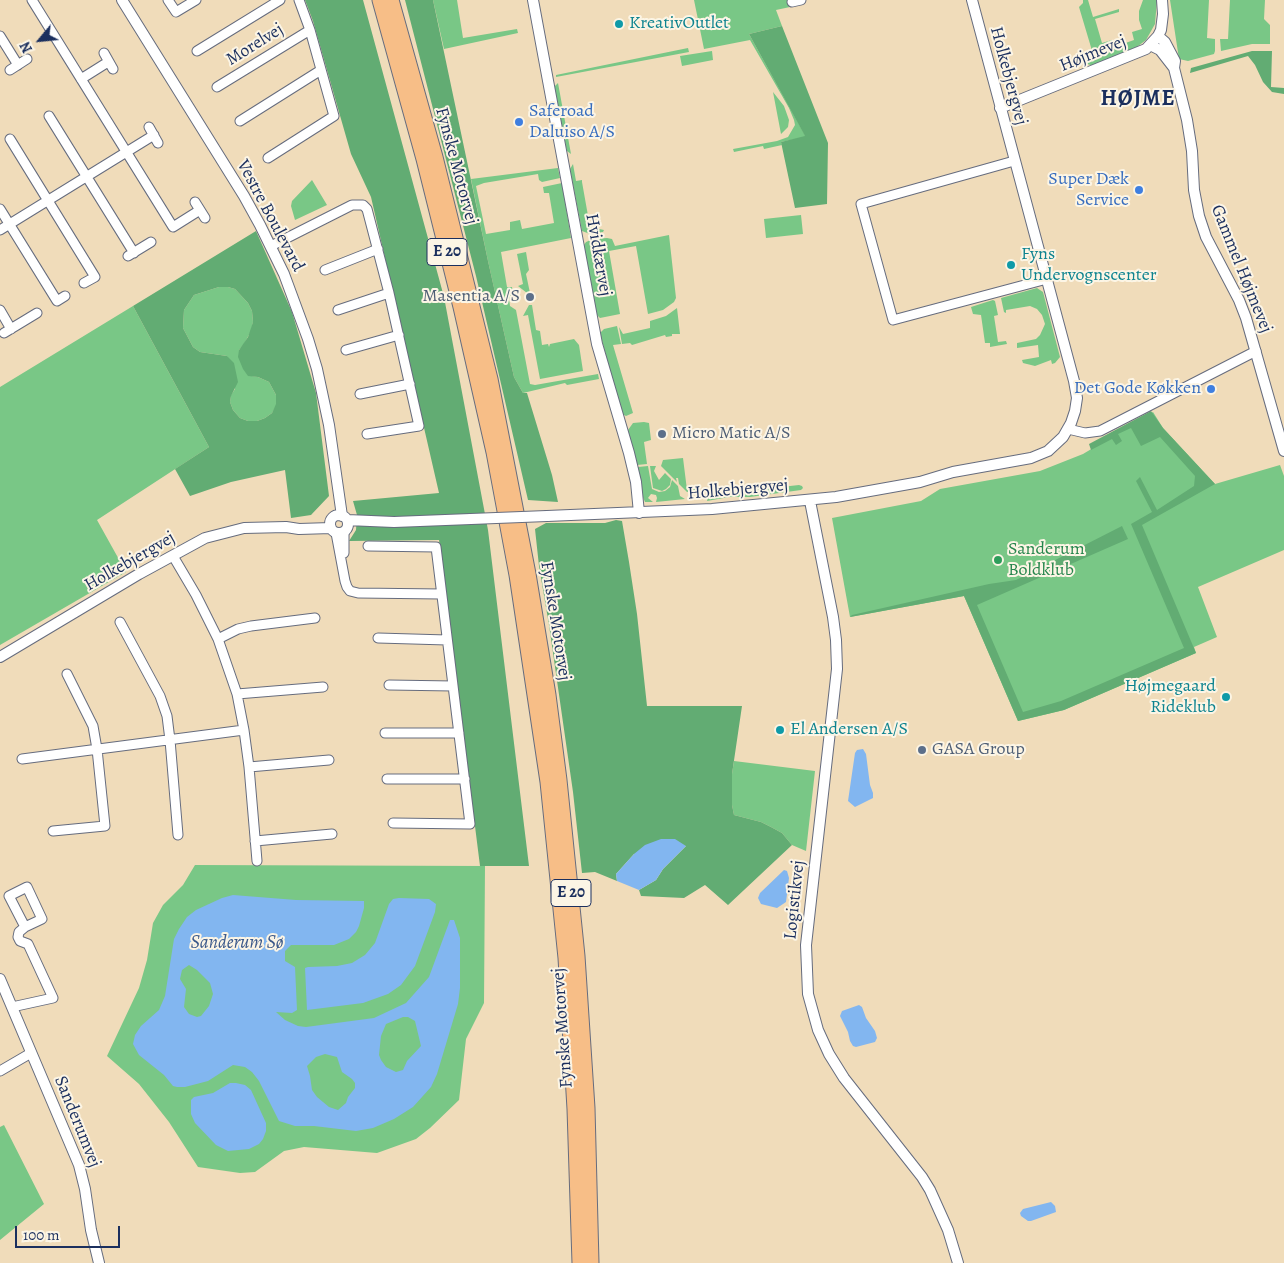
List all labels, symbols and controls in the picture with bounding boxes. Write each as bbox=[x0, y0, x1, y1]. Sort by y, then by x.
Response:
place label: KreativOutlet bbox=[629, 13, 729, 35]
north arrow bbox=[15, 15, 65, 65]
marker: KreativOutlet bbox=[613, 18, 625, 30]
street label: Morelvej bbox=[222, 19, 288, 71]
street label: Holkebjergvej bbox=[984, 24, 1032, 128]
street label: Højmevej bbox=[1057, 31, 1129, 77]
text: N bbox=[16, 38, 37, 56]
district label: HØJME bbox=[1100, 87, 1176, 113]
place label: Saferoad Daluiso A/S bbox=[529, 101, 615, 144]
street label: Fynske Motorvej bbox=[430, 105, 482, 227]
marker: Saferoad Daluiso A/S bbox=[513, 116, 525, 128]
street label: Vestre Boulevard bbox=[231, 156, 309, 276]
place label: Super Dæk Service bbox=[1048, 169, 1129, 212]
marker: Super Dæk Service bbox=[1133, 184, 1145, 196]
street label: Gammel Højmevej bbox=[1205, 202, 1277, 336]
street label: Hvidkærvej bbox=[580, 212, 616, 298]
road number: E 20 bbox=[427, 238, 467, 266]
place label: Fyns Undervognscenter bbox=[1021, 244, 1157, 286]
marker: Fyns Undervognscenter bbox=[1005, 259, 1017, 271]
place label: Masentia A/S bbox=[422, 286, 520, 308]
marker: Masentia A/S bbox=[524, 291, 536, 303]
place label: Det Gode Køkken bbox=[1074, 378, 1201, 400]
marker: Det Gode Køkken bbox=[1205, 383, 1217, 395]
place label: Micro Matic A/S bbox=[672, 423, 791, 445]
marker: Micro Matic A/S bbox=[656, 428, 668, 440]
street label: Holkebjergvej bbox=[687, 475, 789, 505]
street label: Holkebjergvej bbox=[81, 527, 179, 597]
place label: Sanderum Boldklub bbox=[1008, 539, 1085, 582]
marker: Sanderum Boldklub bbox=[992, 554, 1004, 566]
street label: Fynske Motorvej bbox=[535, 560, 575, 682]
place label: Højmegaard Rideklub bbox=[1125, 676, 1216, 719]
marker: Højmegaard Rideklub bbox=[1220, 691, 1232, 703]
place label: El Andersen A/S bbox=[790, 719, 908, 741]
marker: El Andersen A/S bbox=[774, 724, 786, 736]
place label: GASA Group bbox=[932, 739, 1025, 761]
marker: GASA Group bbox=[916, 744, 928, 756]
street label: Logistikvej bbox=[780, 859, 810, 941]
road number: E 20 bbox=[551, 880, 591, 906]
water label: Sanderum Sø bbox=[190, 932, 284, 954]
street label: Fynske Motorvej bbox=[548, 967, 578, 1089]
street label: Sanderumvej bbox=[49, 1073, 105, 1171]
scale bar bbox=[18, 1216, 122, 1248]
text: 100 m bbox=[23, 1225, 60, 1245]

